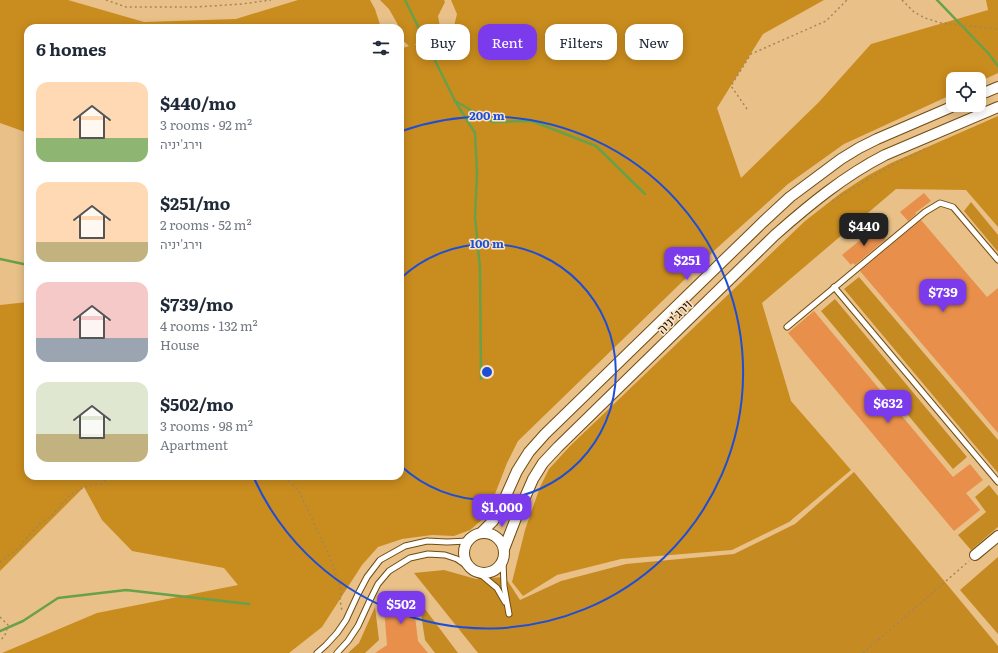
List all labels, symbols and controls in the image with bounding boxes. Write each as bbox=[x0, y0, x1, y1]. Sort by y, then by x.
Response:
chip: Buy bbox=[416, 24, 470, 60]
chip: Rent bbox=[478, 24, 537, 60]
chip: Filters bbox=[545, 24, 617, 60]
chip: New bbox=[625, 24, 683, 60]
text: 6 homes bbox=[36, 36, 106, 61]
icon: filters bbox=[370, 37, 392, 59]
map controls bbox=[946, 72, 986, 112]
button: locate bbox=[946, 72, 986, 112]
text: $440/mo bbox=[160, 90, 236, 115]
icon: home bbox=[68, 98, 116, 146]
text: 200 m bbox=[469, 106, 505, 124]
text: 3 rooms · 92 m² bbox=[160, 115, 252, 134]
text: וירג'יניה bbox=[160, 134, 202, 153]
text: $251/mo bbox=[160, 190, 230, 215]
icon: home bbox=[68, 198, 116, 246]
pin: $440 bbox=[840, 213, 888, 247]
text: 2 rooms · 52 m² bbox=[160, 215, 252, 234]
text: $440 bbox=[848, 216, 880, 235]
text: וירג'יניה bbox=[160, 234, 202, 253]
text: 100 m bbox=[470, 234, 504, 252]
pin: $251 bbox=[663, 247, 711, 281]
text: $251 bbox=[673, 250, 701, 269]
pin: $739 bbox=[919, 279, 967, 313]
text: $739 bbox=[928, 282, 958, 301]
text: $739/mo bbox=[160, 291, 233, 316]
street label: וירג'יניה bbox=[652, 294, 696, 338]
icon: home bbox=[68, 298, 116, 346]
text: 4 rooms · 132 m² bbox=[160, 316, 258, 335]
text: House bbox=[160, 335, 199, 354]
centre of rings bbox=[480, 365, 494, 379]
pin: $632 bbox=[864, 390, 912, 424]
text: $502/mo bbox=[160, 391, 234, 416]
text: $632 bbox=[873, 393, 903, 412]
icon: home bbox=[68, 398, 116, 446]
text: 3 rooms · 98 m² bbox=[160, 416, 253, 435]
text: Apartment bbox=[160, 435, 228, 454]
pin: $1,000 bbox=[469, 494, 535, 528]
text: $1,000 bbox=[481, 497, 523, 516]
pin: $502 bbox=[377, 591, 425, 625]
text: $502 bbox=[386, 594, 416, 613]

